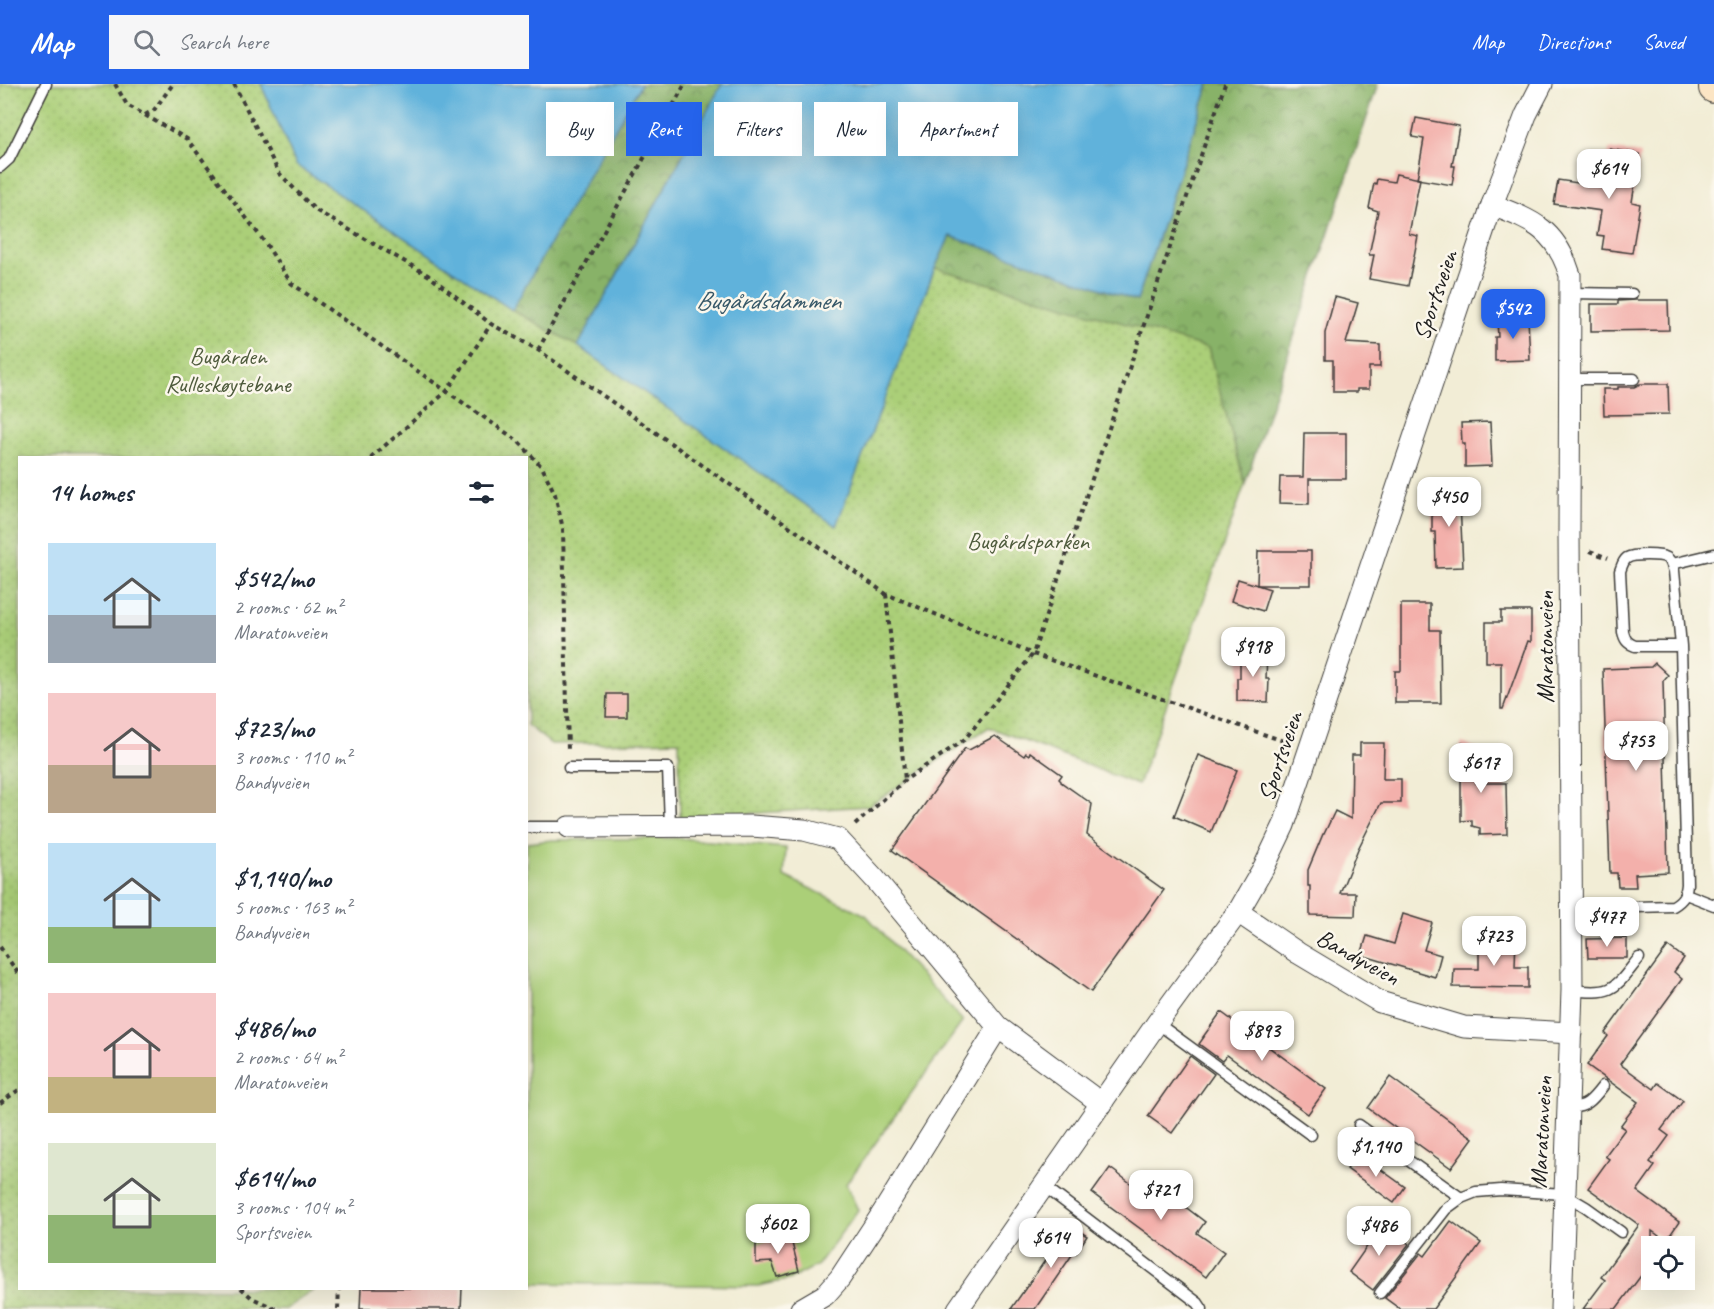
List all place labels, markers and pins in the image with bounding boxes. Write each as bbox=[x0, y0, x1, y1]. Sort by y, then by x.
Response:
pin: $614 bbox=[1573, 149, 1645, 200]
pin: $542 bbox=[1477, 289, 1549, 340]
pin: $450 bbox=[1413, 477, 1485, 528]
pin: $918 bbox=[1217, 627, 1289, 678]
pin: $753 bbox=[1600, 721, 1672, 772]
pin: $617 bbox=[1445, 743, 1517, 794]
pin: $477 bbox=[1571, 897, 1643, 948]
pin: $723 bbox=[1458, 916, 1530, 967]
pin: $893 bbox=[1226, 1011, 1298, 1062]
pin: $1,140 bbox=[1327, 1127, 1425, 1178]
pin: $721 bbox=[1125, 1170, 1197, 1221]
pin: $602 bbox=[742, 1204, 814, 1255]
pin: $486 bbox=[1343, 1206, 1415, 1257]
pin: $614 bbox=[1015, 1218, 1087, 1269]

